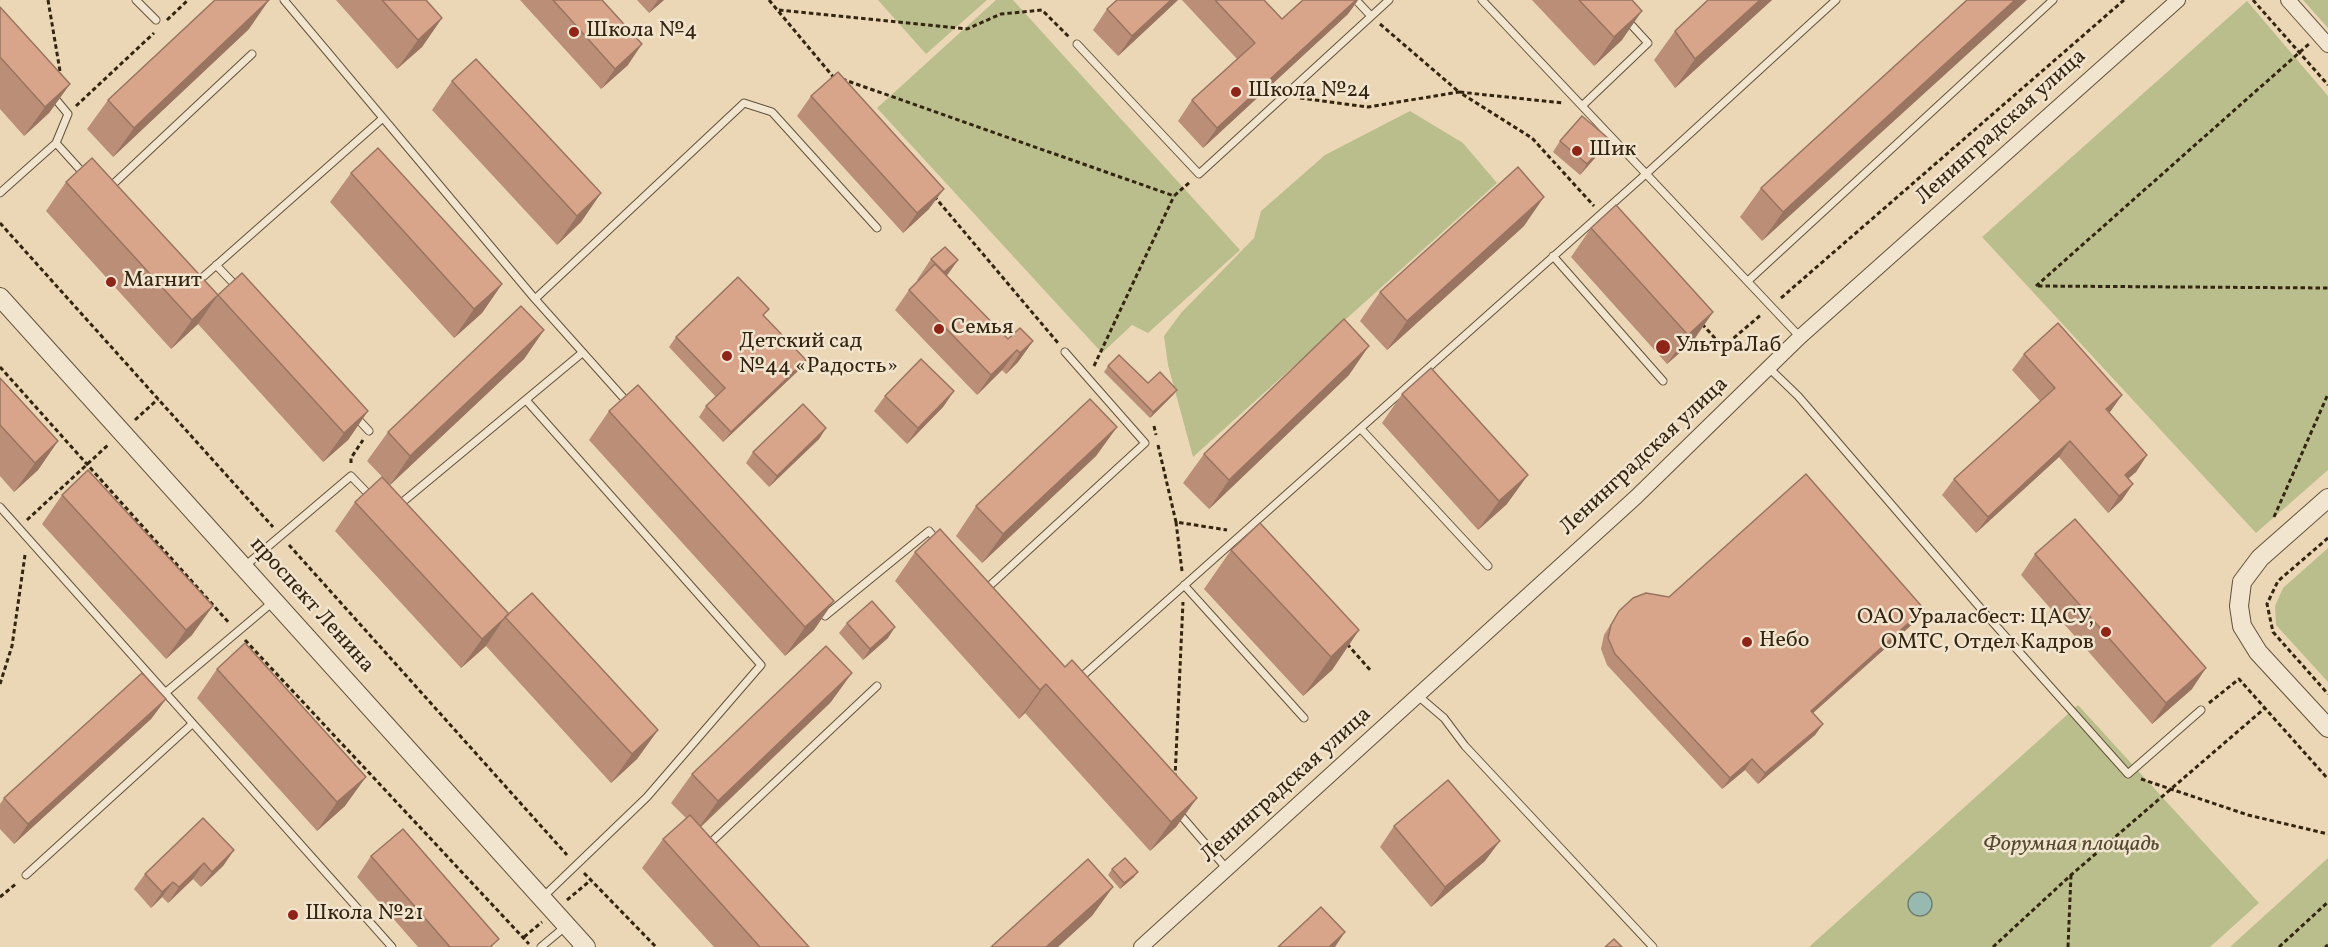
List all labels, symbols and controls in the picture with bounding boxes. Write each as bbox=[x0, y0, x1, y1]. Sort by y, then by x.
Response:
place label: Школа №4 bbox=[586, 19, 697, 45]
marker: Школа №4 bbox=[567, 25, 581, 39]
street label: Ленинградская улица bbox=[1911, 44, 2093, 212]
place label: Школа №24 bbox=[1248, 79, 1371, 105]
marker: Школа №24 bbox=[1229, 85, 1243, 99]
place label: Шик bbox=[1589, 138, 1636, 164]
marker: Шик bbox=[1570, 144, 1584, 158]
place label: Магнит bbox=[123, 269, 202, 295]
marker: Магнит bbox=[104, 275, 118, 289]
place label: Семья bbox=[951, 316, 1013, 342]
marker: Семья bbox=[932, 322, 946, 336]
place label: Детский сад №44 «Радость» bbox=[739, 330, 898, 382]
place label: УльтраЛаб bbox=[1676, 334, 1781, 360]
marker: УльтраЛаб bbox=[1654, 338, 1672, 356]
marker: Детский сад №44 «Радость» bbox=[720, 349, 734, 363]
street label: Ленинградская улица bbox=[1555, 372, 1735, 542]
street label: проспект Ленина bbox=[243, 533, 379, 679]
place label: ОАО Ураласбест: ЦАСУ, ОМТС, Отдел Кадров bbox=[1857, 606, 2094, 658]
marker: ОАО Ураласбест: ЦАСУ, ОМТС, Отдел Кадров bbox=[2099, 625, 2113, 639]
place label: Небо bbox=[1759, 629, 1809, 655]
marker: Небо bbox=[1740, 635, 1754, 649]
street label: Ленинградская улица bbox=[1196, 702, 1378, 870]
park label: Форумная площадь bbox=[1983, 833, 2159, 859]
place label: Школа №21 bbox=[305, 902, 424, 928]
marker: Школа №21 bbox=[286, 908, 300, 922]

